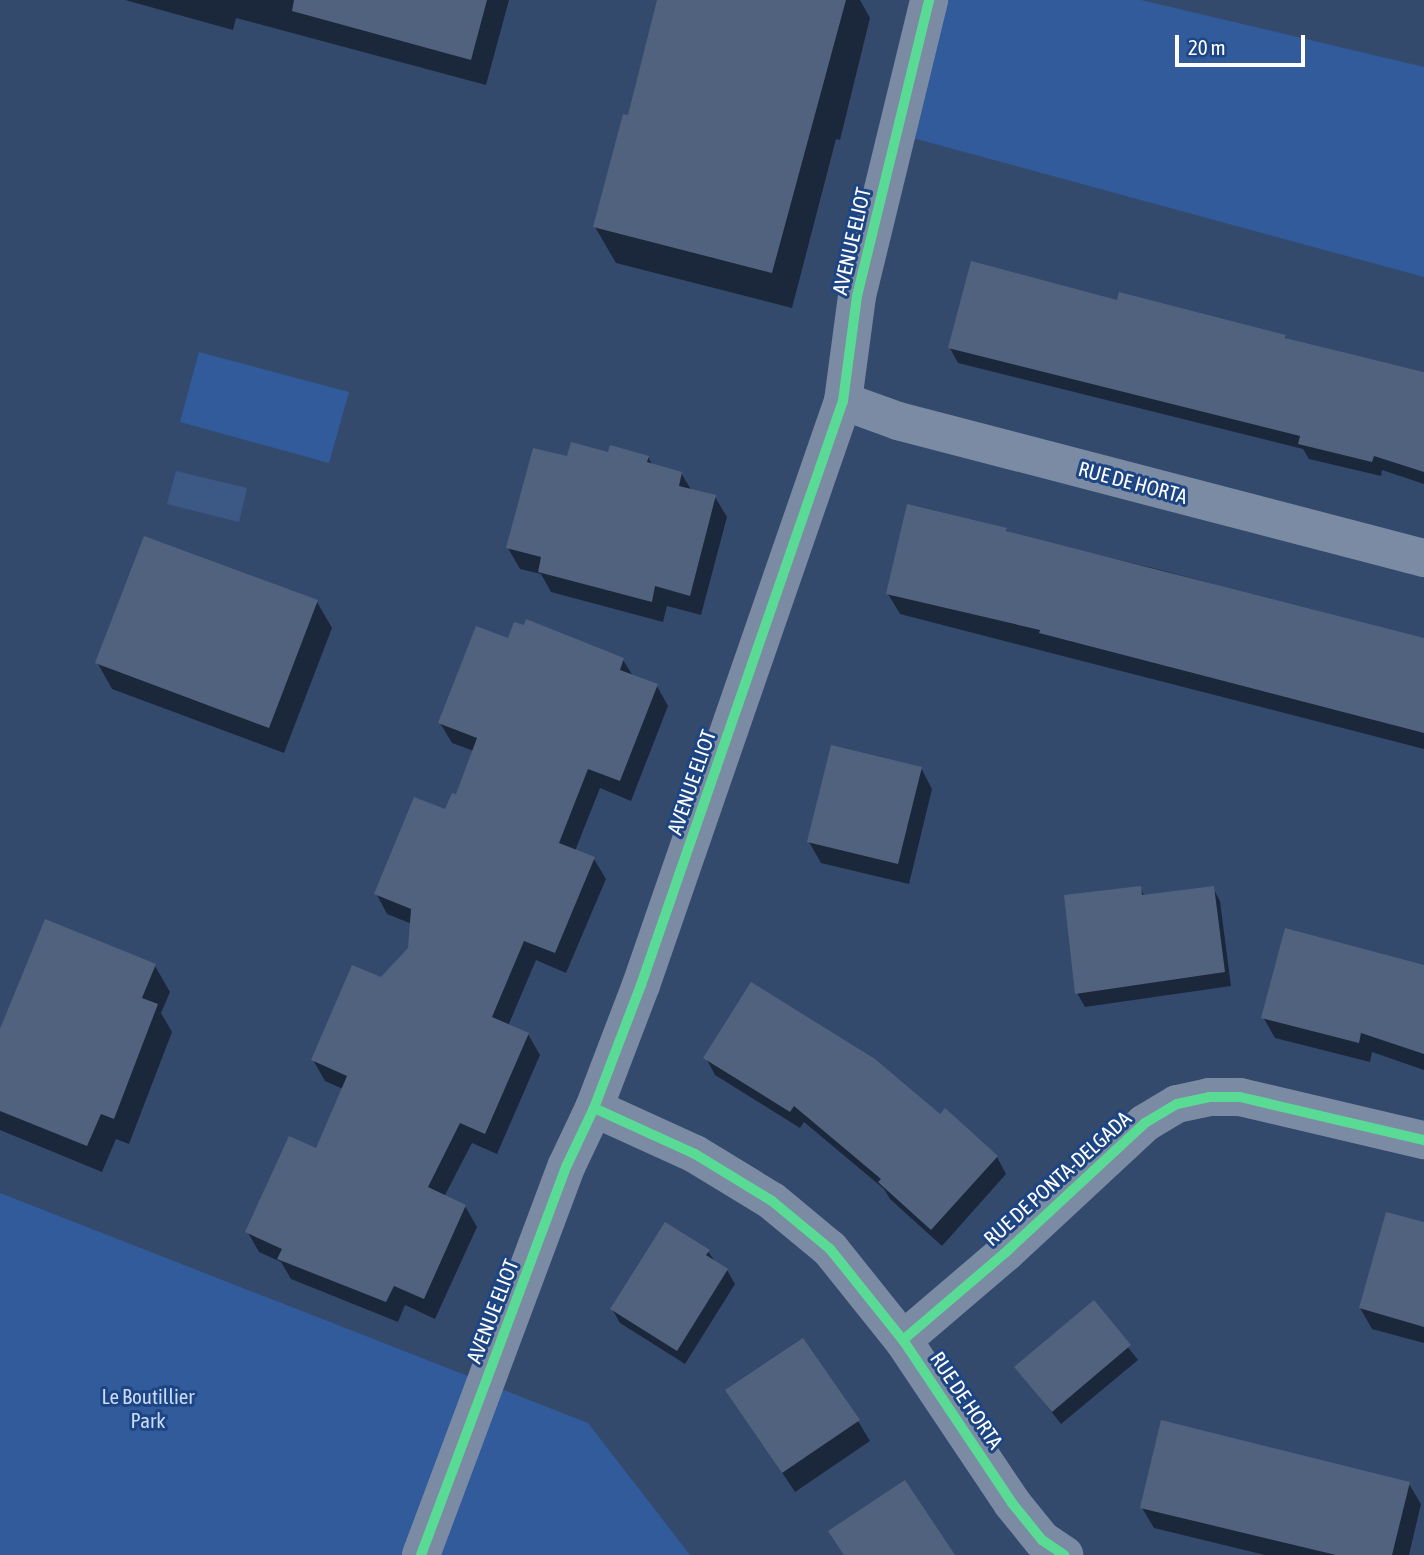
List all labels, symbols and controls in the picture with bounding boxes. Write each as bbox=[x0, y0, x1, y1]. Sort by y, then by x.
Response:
scale bar bbox=[1179, 21, 1308, 65]
text: 20 m bbox=[1188, 35, 1226, 59]
street label: AVENUE ELIOT bbox=[826, 185, 876, 297]
street label: RUE DE HORTA bbox=[1076, 455, 1190, 509]
street label: AVENUE ELIOT bbox=[661, 726, 721, 838]
street label: RUE DE PONTA-DELGADA bbox=[978, 1105, 1136, 1251]
street label: AVENUE ELIOT bbox=[461, 1256, 523, 1366]
street label: RUE DE HORTA bbox=[925, 1347, 1009, 1453]
park label: Le Boutillier Park bbox=[101, 1383, 195, 1433]

